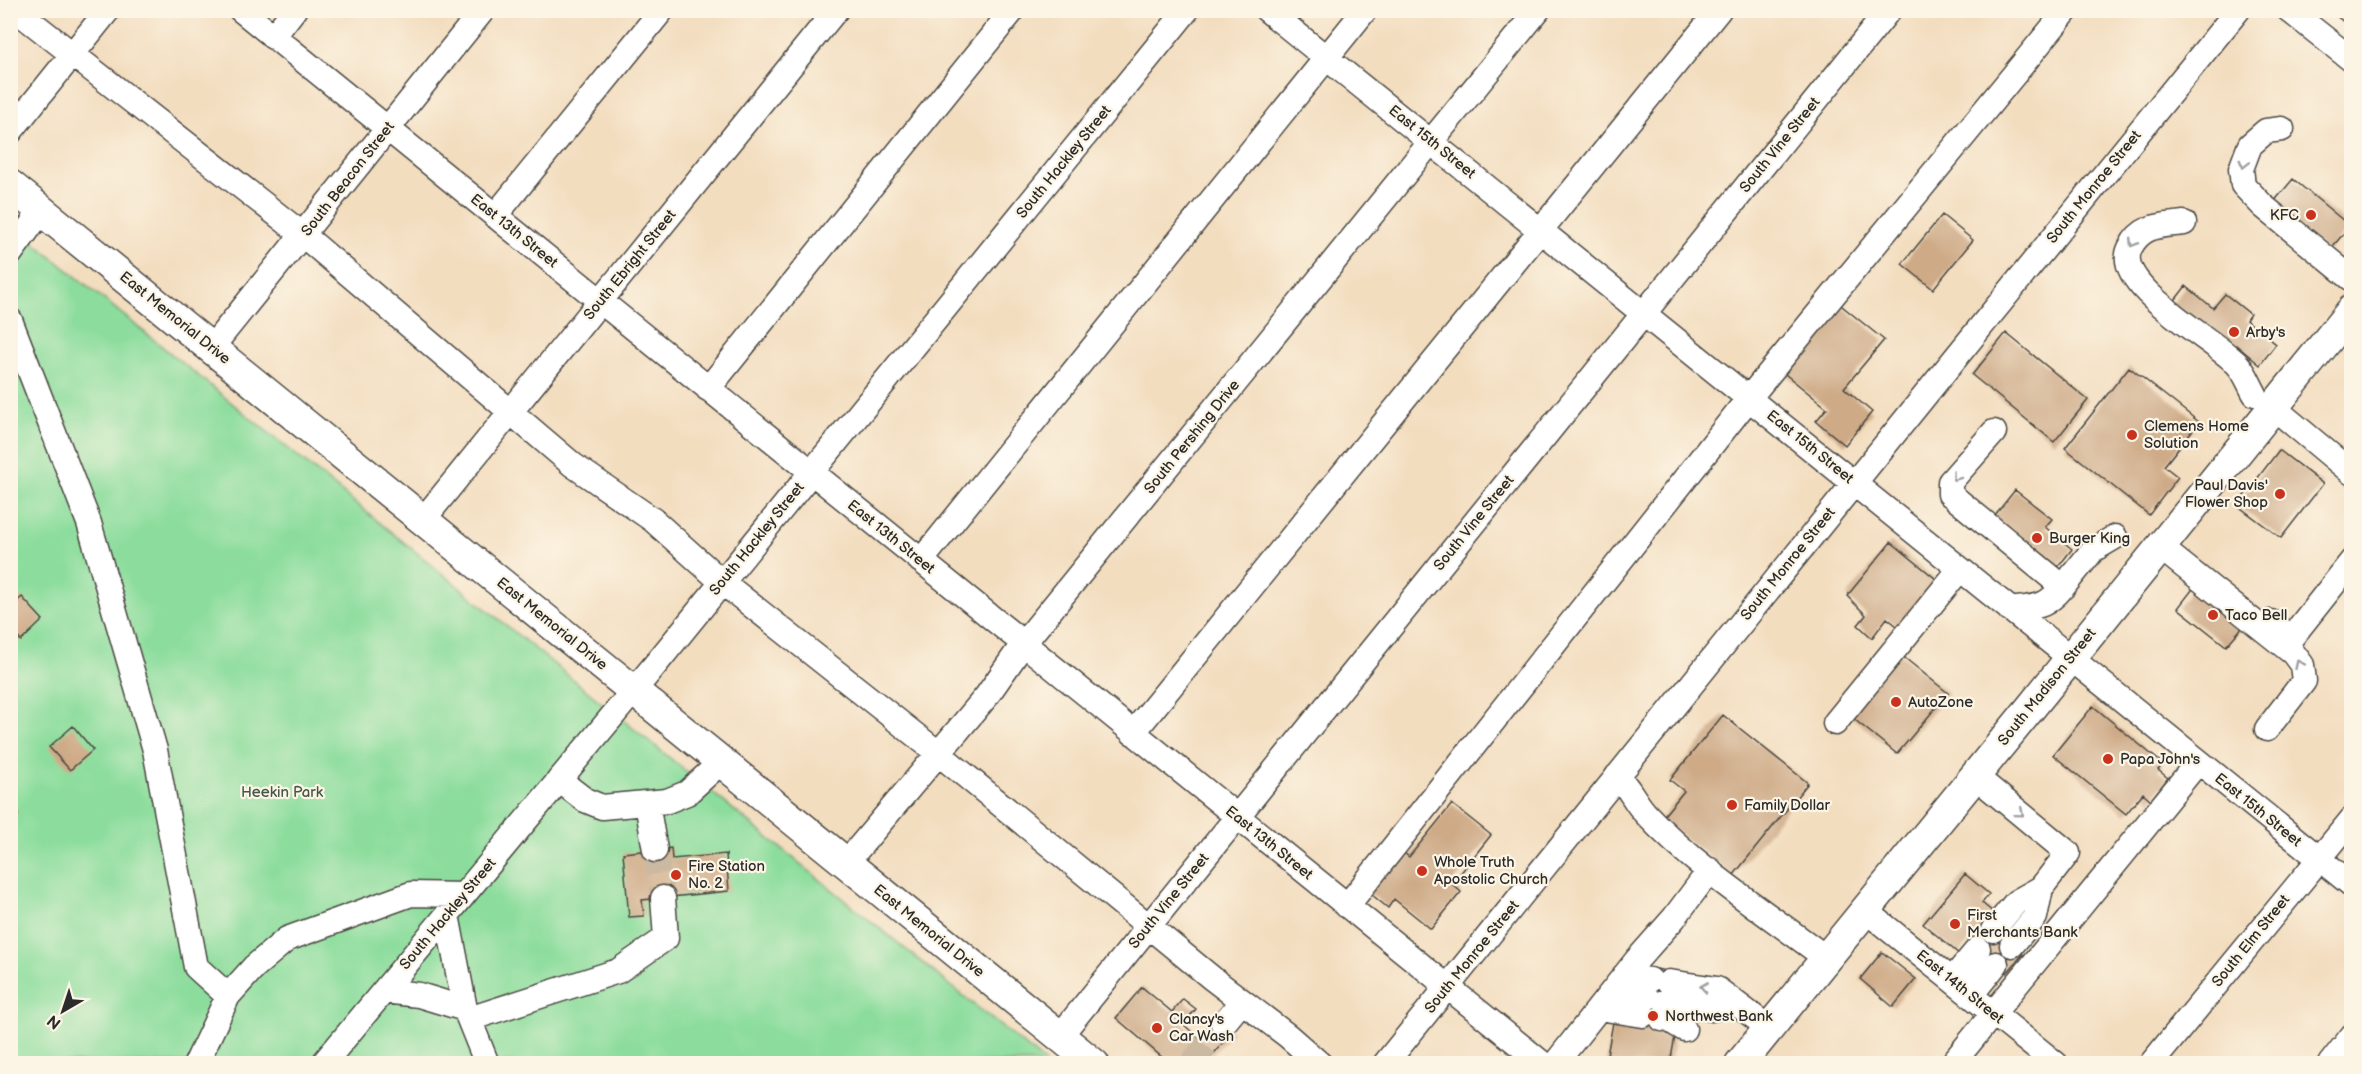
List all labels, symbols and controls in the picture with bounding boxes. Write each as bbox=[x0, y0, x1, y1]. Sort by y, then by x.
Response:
street label: South Vine Street bbox=[1736, 93, 1825, 197]
street label: South Hackley Street bbox=[1012, 101, 1116, 222]
street label: East 15th Street bbox=[1385, 101, 1480, 183]
street label: South Beacon Street bbox=[297, 118, 399, 240]
street label: South Monroe Street bbox=[2043, 126, 2146, 247]
one-way arrow bbox=[2238, 159, 2251, 169]
street label: East 13th Street bbox=[466, 190, 562, 272]
street label: South Ebright Street bbox=[580, 206, 681, 324]
place label: KFC bbox=[2270, 206, 2299, 225]
marker: KFC bbox=[2304, 208, 2318, 222]
one-way arrow bbox=[2130, 237, 2141, 248]
street label: East Memorial Drive bbox=[116, 267, 234, 369]
place label: Arby's bbox=[2246, 323, 2286, 342]
marker: Arby's bbox=[2227, 325, 2241, 339]
street label: South Pershing Drive bbox=[1140, 376, 1244, 498]
street label: East 15th Street bbox=[1763, 406, 1858, 488]
place label: Clemens Home Solution bbox=[2144, 417, 2249, 453]
marker: Clemens Home Solution bbox=[2125, 428, 2139, 442]
one-way arrow bbox=[1952, 470, 1963, 481]
street label: South Vine Street bbox=[1430, 471, 1519, 575]
place label: Paul Davis' Flower Shop bbox=[2185, 476, 2268, 512]
street label: South Hackley Street bbox=[705, 478, 809, 599]
marker: Paul Davis' Flower Shop bbox=[2273, 487, 2287, 501]
street label: East 13th Street bbox=[843, 496, 939, 578]
street label: South Monroe Street bbox=[1737, 503, 1840, 624]
place label: Burger King bbox=[2049, 529, 2130, 548]
marker: Burger King bbox=[2030, 531, 2044, 545]
street label: East Memorial Drive bbox=[493, 573, 611, 675]
place label: Taco Bell bbox=[2225, 606, 2287, 625]
marker: Taco Bell bbox=[2206, 608, 2220, 622]
street label: South Madison Street bbox=[1994, 624, 2100, 750]
one-way arrow bbox=[2294, 659, 2306, 670]
place label: AutoZone bbox=[1908, 693, 1973, 712]
marker: AutoZone bbox=[1889, 695, 1903, 709]
place label: Papa John's bbox=[2120, 750, 2201, 769]
marker: Papa John's bbox=[2101, 752, 2115, 766]
street label: East 15th Street bbox=[2211, 769, 2306, 851]
park label: Heekin Park bbox=[241, 783, 324, 802]
place label: Family Dollar bbox=[1744, 796, 1830, 815]
marker: Family Dollar bbox=[1725, 798, 1739, 812]
street label: East 13th Street bbox=[1221, 802, 1317, 884]
one-way arrow bbox=[2013, 806, 2024, 817]
street label: South Vine Street bbox=[1125, 849, 1214, 953]
place label: Whole Truth Apostolic Church bbox=[1434, 853, 1548, 889]
street label: South Hackley Street bbox=[396, 854, 501, 974]
place label: Fire Station No. 2 bbox=[688, 857, 765, 893]
marker: Whole Truth Apostolic Church bbox=[1415, 864, 1429, 878]
marker: Fire Station No. 2 bbox=[669, 868, 683, 882]
street label: East Memorial Drive bbox=[870, 880, 988, 982]
street label: South Elm Street bbox=[2208, 891, 2294, 991]
street label: South Monroe Street bbox=[1421, 896, 1524, 1017]
place label: First Merchants Bank bbox=[1967, 906, 2078, 942]
marker: First Merchants Bank bbox=[1948, 917, 1962, 931]
street label: East 14th Street bbox=[1912, 946, 2008, 1028]
north arrow bbox=[33, 981, 93, 1041]
one-way arrow bbox=[1699, 982, 1708, 994]
place label: Northwest Bank bbox=[1665, 1007, 1773, 1026]
marker: Northwest Bank bbox=[1646, 1009, 1660, 1023]
text: N bbox=[44, 1010, 65, 1033]
place label: Clancy's Car Wash bbox=[1169, 1010, 1234, 1046]
marker: Clancy's Car Wash bbox=[1150, 1021, 1164, 1035]

